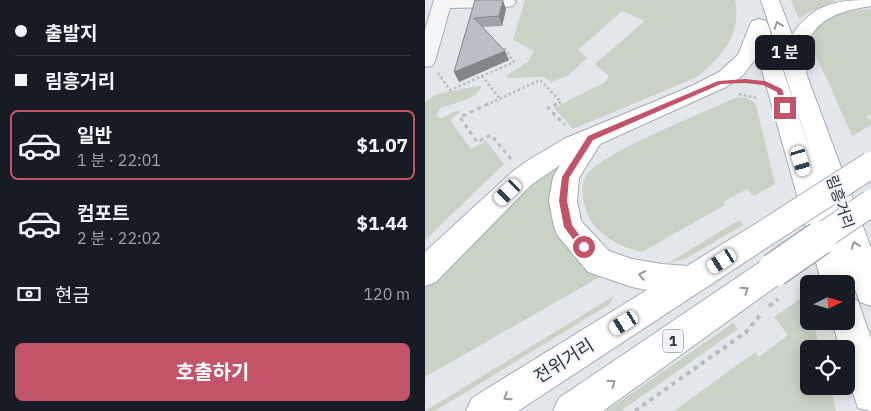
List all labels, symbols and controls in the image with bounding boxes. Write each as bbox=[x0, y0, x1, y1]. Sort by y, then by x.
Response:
text: 출발지 bbox=[45, 21, 97, 45]
one-way arrow bbox=[774, 21, 784, 30]
callout: 1 분 bbox=[755, 36, 815, 70]
text: 1 분 bbox=[771, 42, 799, 62]
text: 림흥거리 bbox=[45, 69, 115, 93]
route end bbox=[774, 97, 796, 119]
icon: car bbox=[17, 123, 62, 168]
text: 일반 bbox=[77, 123, 112, 147]
text: $1.07 bbox=[356, 133, 408, 157]
car bbox=[789, 144, 812, 178]
text: 1 분 · 22:01 bbox=[77, 150, 161, 170]
street label: 림흥거리 bbox=[823, 173, 858, 231]
car bbox=[491, 176, 524, 208]
icon: car bbox=[17, 201, 62, 246]
text: 컴포트 bbox=[77, 201, 129, 225]
text: $1.44 bbox=[356, 211, 408, 235]
text: 2 분 · 22:02 bbox=[77, 228, 161, 248]
route start bbox=[573, 236, 595, 258]
one-way arrow bbox=[851, 241, 861, 249]
car bbox=[705, 247, 738, 275]
one-way arrow bbox=[637, 270, 646, 281]
north arrow bbox=[800, 275, 855, 330]
map controls bbox=[800, 275, 855, 395]
icon: cash bbox=[15, 280, 43, 308]
text: 현금 bbox=[55, 283, 90, 307]
text: 120 m bbox=[363, 284, 410, 304]
one-way arrow bbox=[739, 287, 749, 296]
car bbox=[607, 309, 640, 337]
road number: 1 bbox=[663, 330, 683, 352]
street label: 전위거리 bbox=[530, 333, 598, 388]
button: locate bbox=[800, 340, 855, 395]
button: 호출하기 bbox=[15, 343, 410, 401]
one-way arrow bbox=[606, 380, 616, 389]
one-way arrow bbox=[503, 390, 512, 400]

